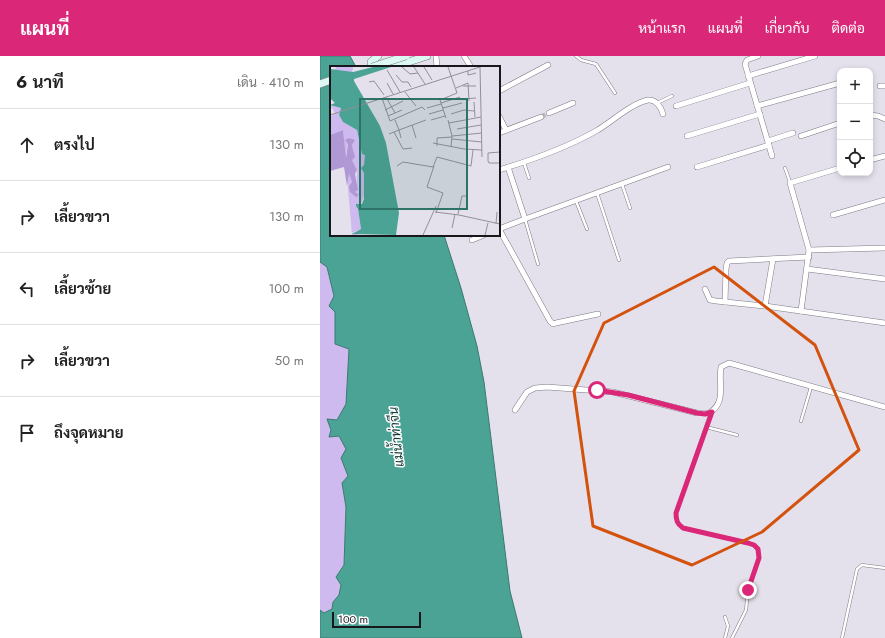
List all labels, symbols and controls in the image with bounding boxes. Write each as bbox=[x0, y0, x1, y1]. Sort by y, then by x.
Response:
text: แผนที่ bbox=[20, 15, 69, 42]
text: หน้าแรก bbox=[638, 18, 686, 38]
text: แผนที่ bbox=[708, 18, 743, 38]
text: เกี่ยวกับ bbox=[765, 18, 809, 38]
text: ติดต่อ bbox=[831, 18, 865, 38]
inset map bbox=[330, 66, 500, 236]
map controls bbox=[837, 68, 873, 176]
button: + bbox=[837, 68, 873, 104]
text: 6 นาที bbox=[16, 70, 64, 94]
text: เดิน · 410 m bbox=[237, 73, 304, 92]
button: − bbox=[837, 104, 873, 140]
icon: ahead bbox=[16, 134, 38, 156]
text: ตรงไป bbox=[54, 134, 95, 156]
text: 130 m bbox=[269, 135, 304, 154]
button: locate bbox=[837, 140, 873, 176]
icon: right bbox=[16, 206, 38, 228]
text: เลี้ยวขวา bbox=[54, 206, 110, 228]
text: 130 m bbox=[269, 207, 304, 226]
icon: left bbox=[16, 278, 38, 300]
text: เลี้ยวซ้าย bbox=[54, 278, 111, 300]
text: 100 m bbox=[269, 279, 304, 298]
icon: right bbox=[16, 350, 38, 372]
text: เลี้ยวขวา bbox=[54, 350, 110, 372]
text: 50 m bbox=[275, 351, 304, 370]
route start bbox=[588, 381, 606, 399]
water label: แม่น้ำท่าจีน bbox=[380, 405, 409, 468]
icon: arrive bbox=[16, 422, 38, 444]
text: ถึงจุดหมาย bbox=[54, 422, 124, 444]
route end bbox=[739, 581, 757, 599]
scale bar bbox=[332, 610, 421, 629]
text: 100 m bbox=[338, 611, 368, 627]

